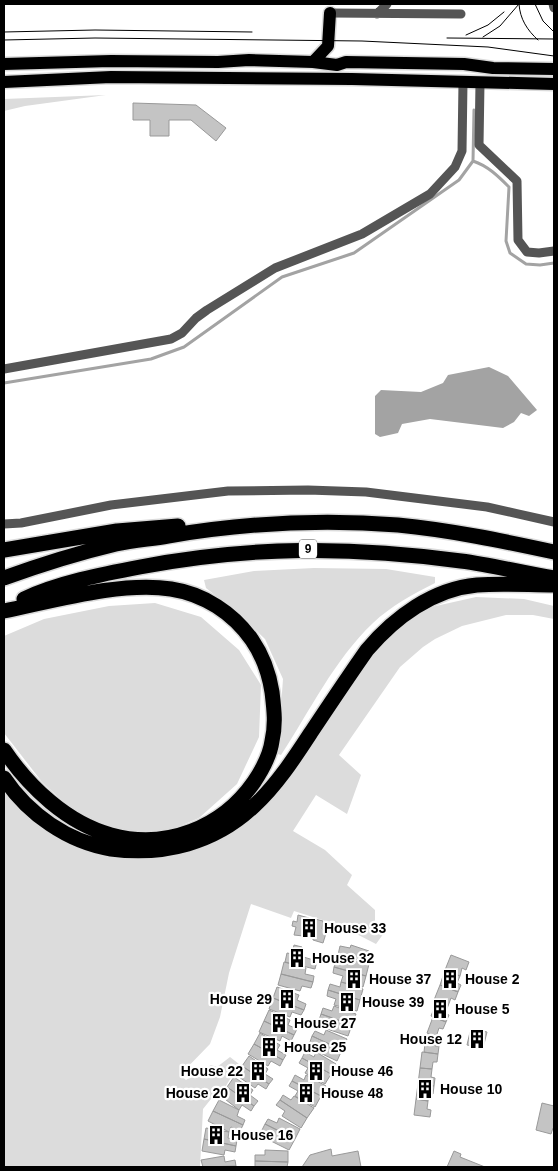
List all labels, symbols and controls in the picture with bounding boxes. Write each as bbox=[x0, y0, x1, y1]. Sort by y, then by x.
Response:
road number: 9 bbox=[299, 540, 317, 558]
building icon: House 33 bbox=[298, 917, 320, 939]
place label: House 33 bbox=[324, 920, 386, 936]
building icon: House 32 bbox=[286, 947, 308, 969]
place label: House 32 bbox=[312, 950, 374, 966]
building icon: House 37 bbox=[343, 968, 365, 990]
building icon: House 2 bbox=[439, 968, 461, 990]
place label: House 37 bbox=[369, 971, 431, 987]
place label: House 2 bbox=[465, 971, 520, 987]
building icon: House 29 bbox=[276, 988, 298, 1010]
place label: House 29 bbox=[210, 991, 272, 1007]
building icon: House 39 bbox=[336, 991, 358, 1013]
place label: House 39 bbox=[362, 994, 424, 1010]
building icon: House 5 bbox=[429, 998, 451, 1020]
place label: House 5 bbox=[455, 1001, 510, 1017]
building icon: House 27 bbox=[268, 1012, 290, 1034]
place label: House 27 bbox=[294, 1015, 356, 1031]
building icon: House 12 bbox=[466, 1028, 488, 1050]
place label: House 12 bbox=[400, 1031, 462, 1047]
building icon: House 25 bbox=[258, 1036, 280, 1058]
place label: House 25 bbox=[284, 1039, 346, 1055]
building icon: House 22 bbox=[247, 1060, 269, 1082]
building icon: House 46 bbox=[305, 1060, 327, 1082]
place label: House 22 bbox=[181, 1063, 243, 1079]
place label: House 46 bbox=[331, 1063, 393, 1079]
building icon: House 10 bbox=[414, 1078, 436, 1100]
place label: House 10 bbox=[440, 1081, 502, 1097]
building icon: House 20 bbox=[232, 1082, 254, 1104]
building icon: House 48 bbox=[295, 1082, 317, 1104]
place label: House 20 bbox=[166, 1085, 228, 1101]
place label: House 48 bbox=[321, 1085, 383, 1101]
building icon: House 16 bbox=[205, 1124, 227, 1146]
place label: House 16 bbox=[231, 1127, 293, 1143]

